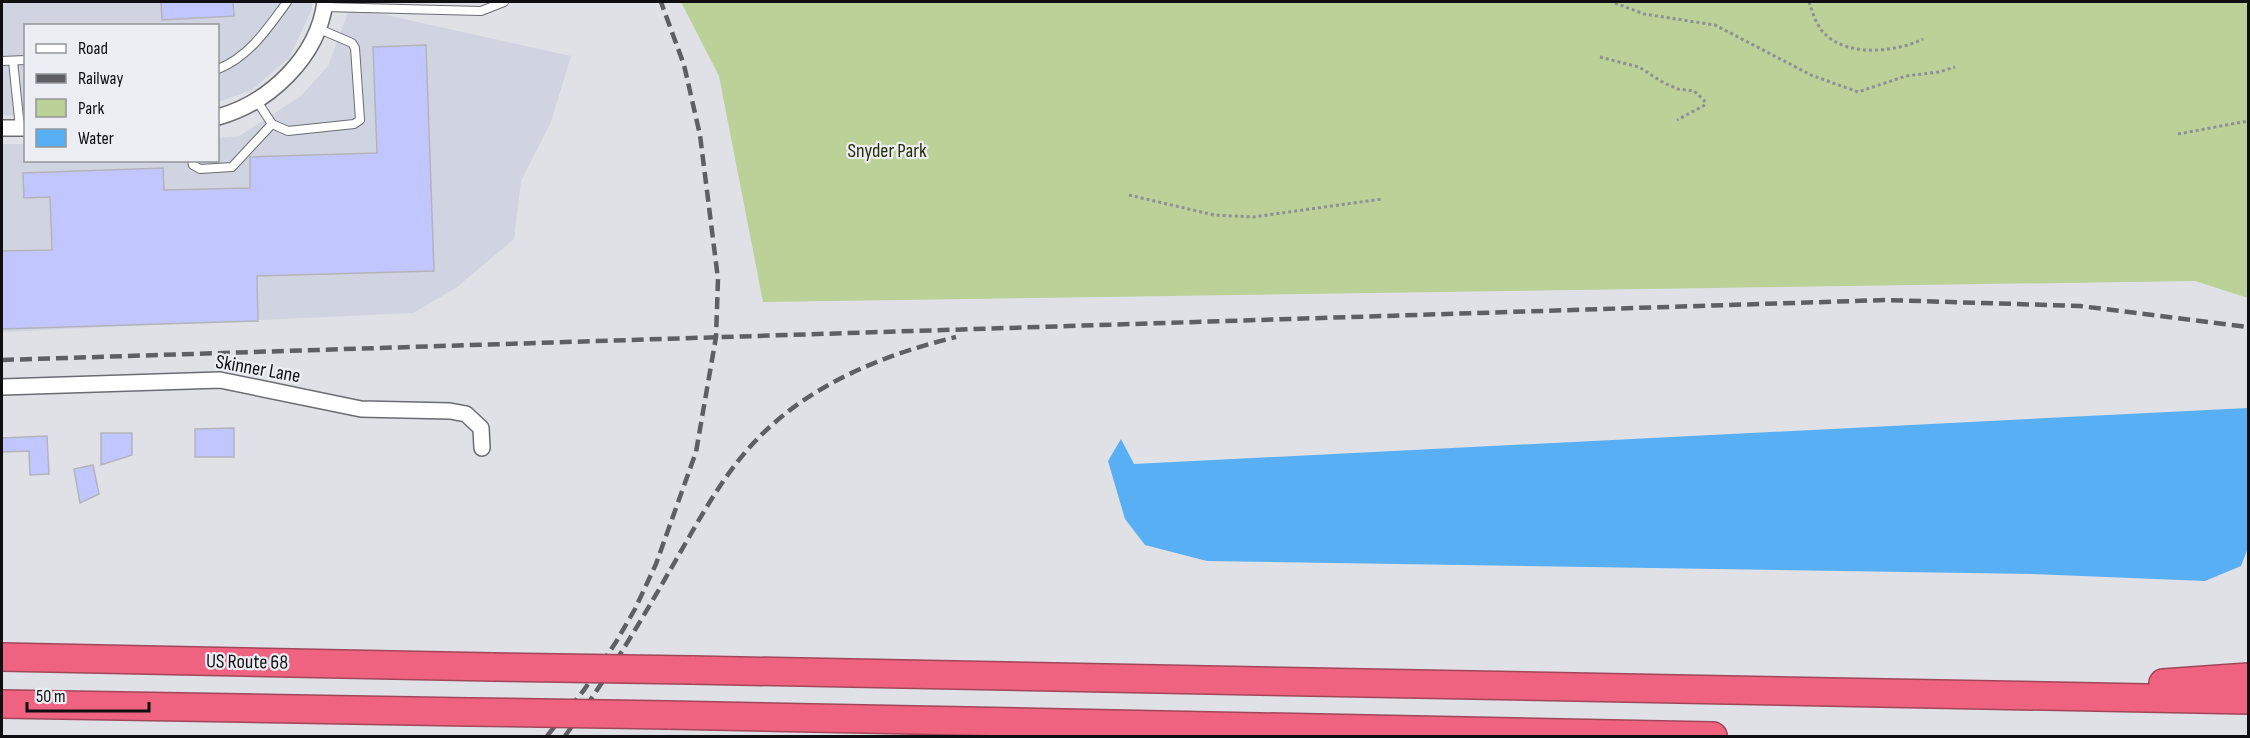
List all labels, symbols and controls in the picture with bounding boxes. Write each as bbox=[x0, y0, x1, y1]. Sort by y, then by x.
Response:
legend bbox=[24, 24, 219, 162]
text: Road bbox=[78, 38, 108, 59]
text: Railway bbox=[78, 68, 123, 89]
text: Park bbox=[78, 98, 104, 119]
text: Water bbox=[78, 128, 114, 149]
park label: Snyder Park bbox=[847, 139, 927, 163]
street label: Skinner Lane bbox=[214, 350, 302, 388]
street label: US Route 68 bbox=[206, 649, 288, 675]
scale bar bbox=[27, 675, 148, 713]
text: 50 m bbox=[36, 686, 66, 707]

